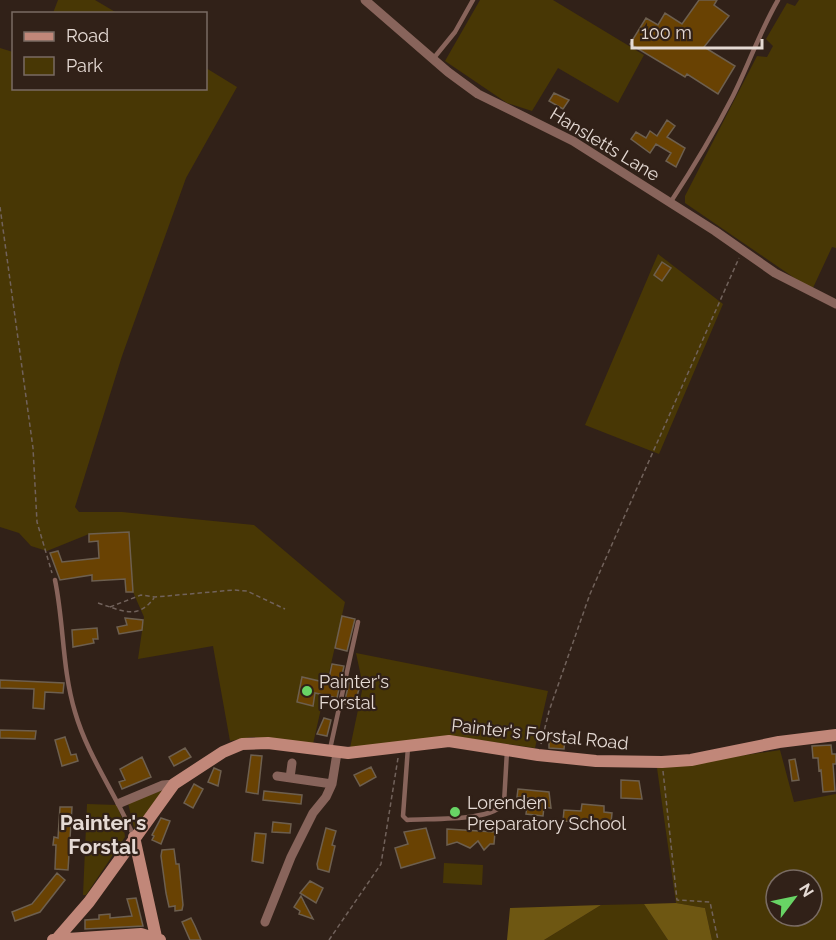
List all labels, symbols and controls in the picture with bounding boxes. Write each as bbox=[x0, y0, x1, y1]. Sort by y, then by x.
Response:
legend bbox=[12, 12, 207, 90]
scale bar bbox=[632, 12, 762, 50]
text: 100 m bbox=[641, 22, 692, 43]
text: Road bbox=[66, 25, 109, 46]
text: Park bbox=[66, 55, 103, 76]
street label: Hansletts Lane bbox=[546, 103, 664, 185]
place label: Painter's Forstal bbox=[319, 671, 389, 713]
marker: Painter's Forstal bbox=[300, 684, 314, 698]
street label: Painter's Forstal Road bbox=[450, 714, 630, 754]
place label: Lorenden Preparatory School bbox=[467, 792, 626, 834]
marker: Lorenden Preparatory School bbox=[448, 805, 462, 819]
district label: Painter's Forstal bbox=[60, 810, 146, 859]
north arrow bbox=[764, 868, 824, 928]
text: N bbox=[795, 880, 818, 901]

